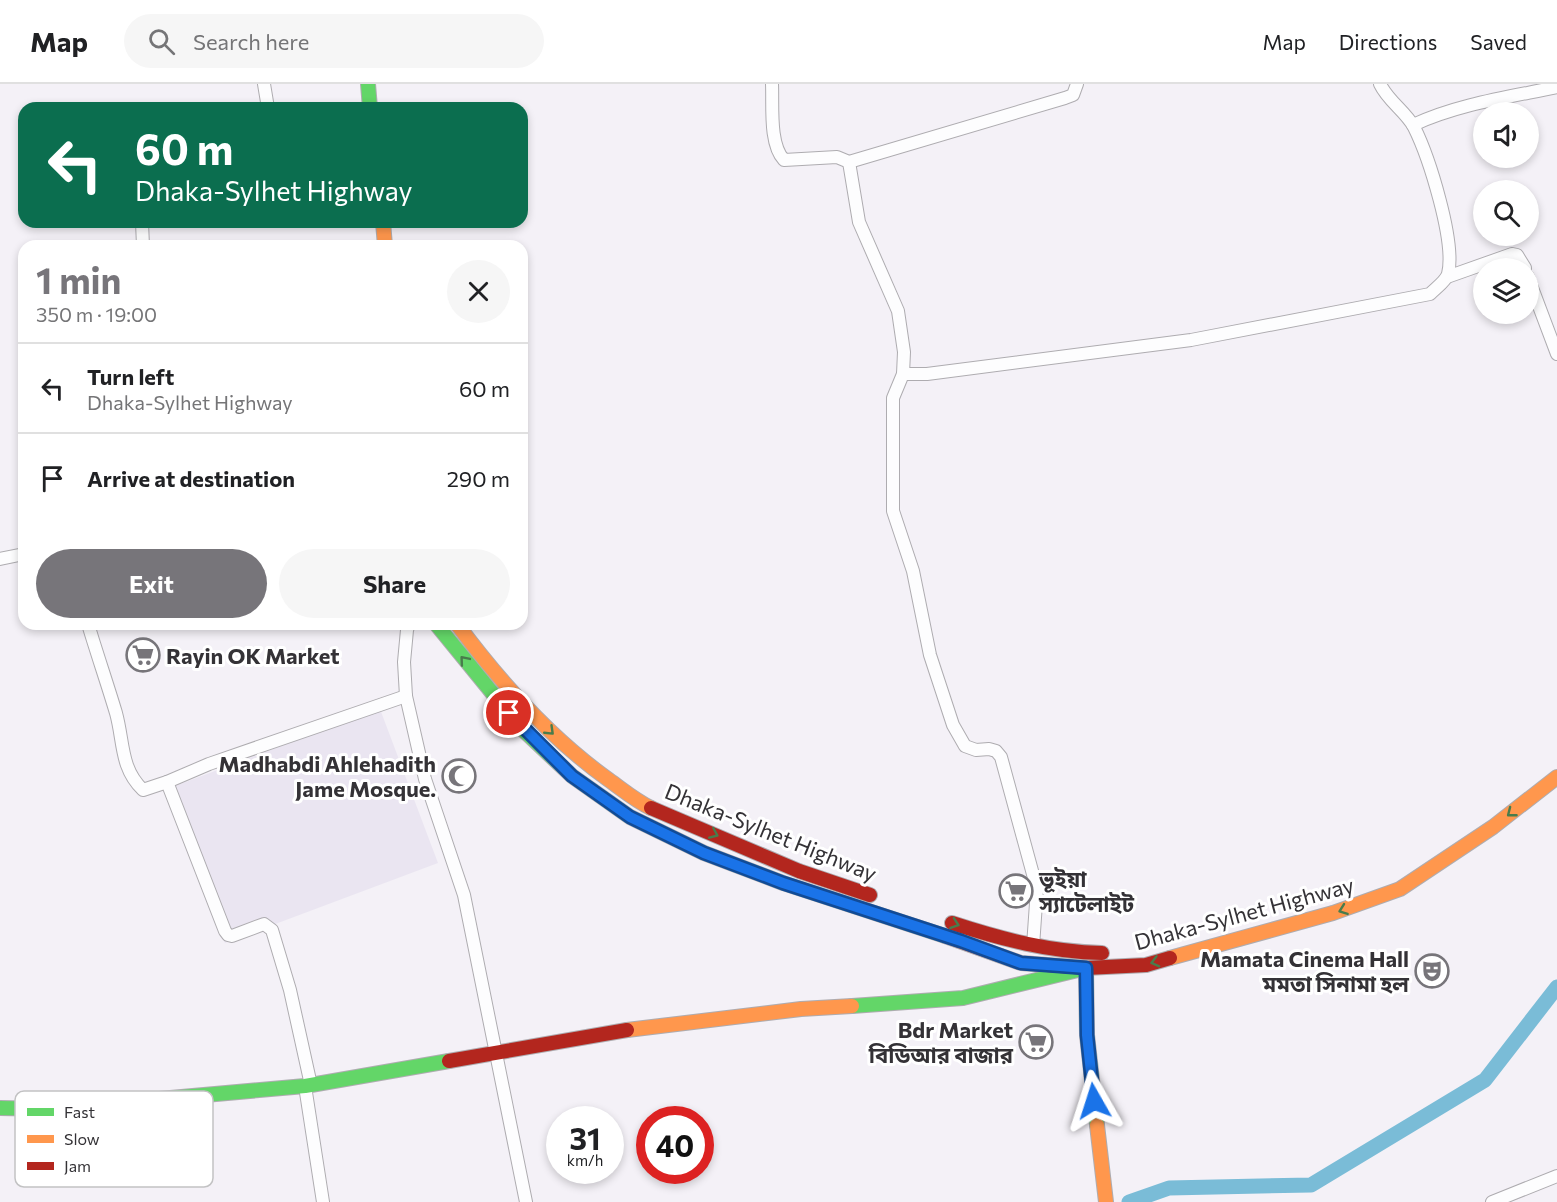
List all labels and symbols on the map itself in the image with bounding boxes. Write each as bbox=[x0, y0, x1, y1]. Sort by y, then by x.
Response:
supermarket icon: Rayin OK Market bbox=[125, 637, 161, 673]
place label: Rayin OK Market bbox=[166, 642, 339, 669]
one-way arrow bbox=[460, 656, 471, 667]
pin bbox=[483, 687, 534, 738]
one-way arrow bbox=[544, 724, 554, 735]
place label: Madhabdi Ahlehadith Jame Mosque. bbox=[219, 750, 436, 802]
mosque icon: Madhabdi Ahlehadith Jame Mosque. bbox=[441, 758, 477, 794]
street label: Dhaka-Sylhet Highway bbox=[661, 777, 881, 887]
one-way arrow bbox=[1507, 805, 1518, 816]
one-way arrow bbox=[707, 827, 718, 839]
place label: ভূইয়া স্যাটেলাইট bbox=[1038, 865, 1135, 917]
street label: Dhaka-Sylhet Highway bbox=[1131, 871, 1357, 955]
supermarket icon: ভূইয়া স্যাটেলাইট bbox=[998, 873, 1034, 909]
one-way arrow bbox=[1338, 902, 1349, 915]
one-way arrow bbox=[949, 917, 960, 929]
place label: Mamata Cinema Hall মমতা সিনামা হল bbox=[1200, 945, 1409, 997]
theatre icon: Mamata Cinema Hall মমতা সিনামা হল bbox=[1414, 953, 1450, 989]
one-way arrow bbox=[1151, 955, 1161, 968]
place label: Bdr Market বিডিআর বাজার bbox=[868, 1016, 1014, 1068]
supermarket icon: Bdr Market বিডিআর বাজার bbox=[1018, 1024, 1054, 1060]
position arrow bbox=[1062, 1069, 1126, 1133]
legend bbox=[15, 1091, 213, 1187]
text: Fast bbox=[64, 1102, 95, 1121]
speed limit sign: 40 bbox=[636, 1106, 714, 1184]
text: Slow bbox=[64, 1129, 100, 1148]
text: Jam bbox=[64, 1156, 91, 1175]

